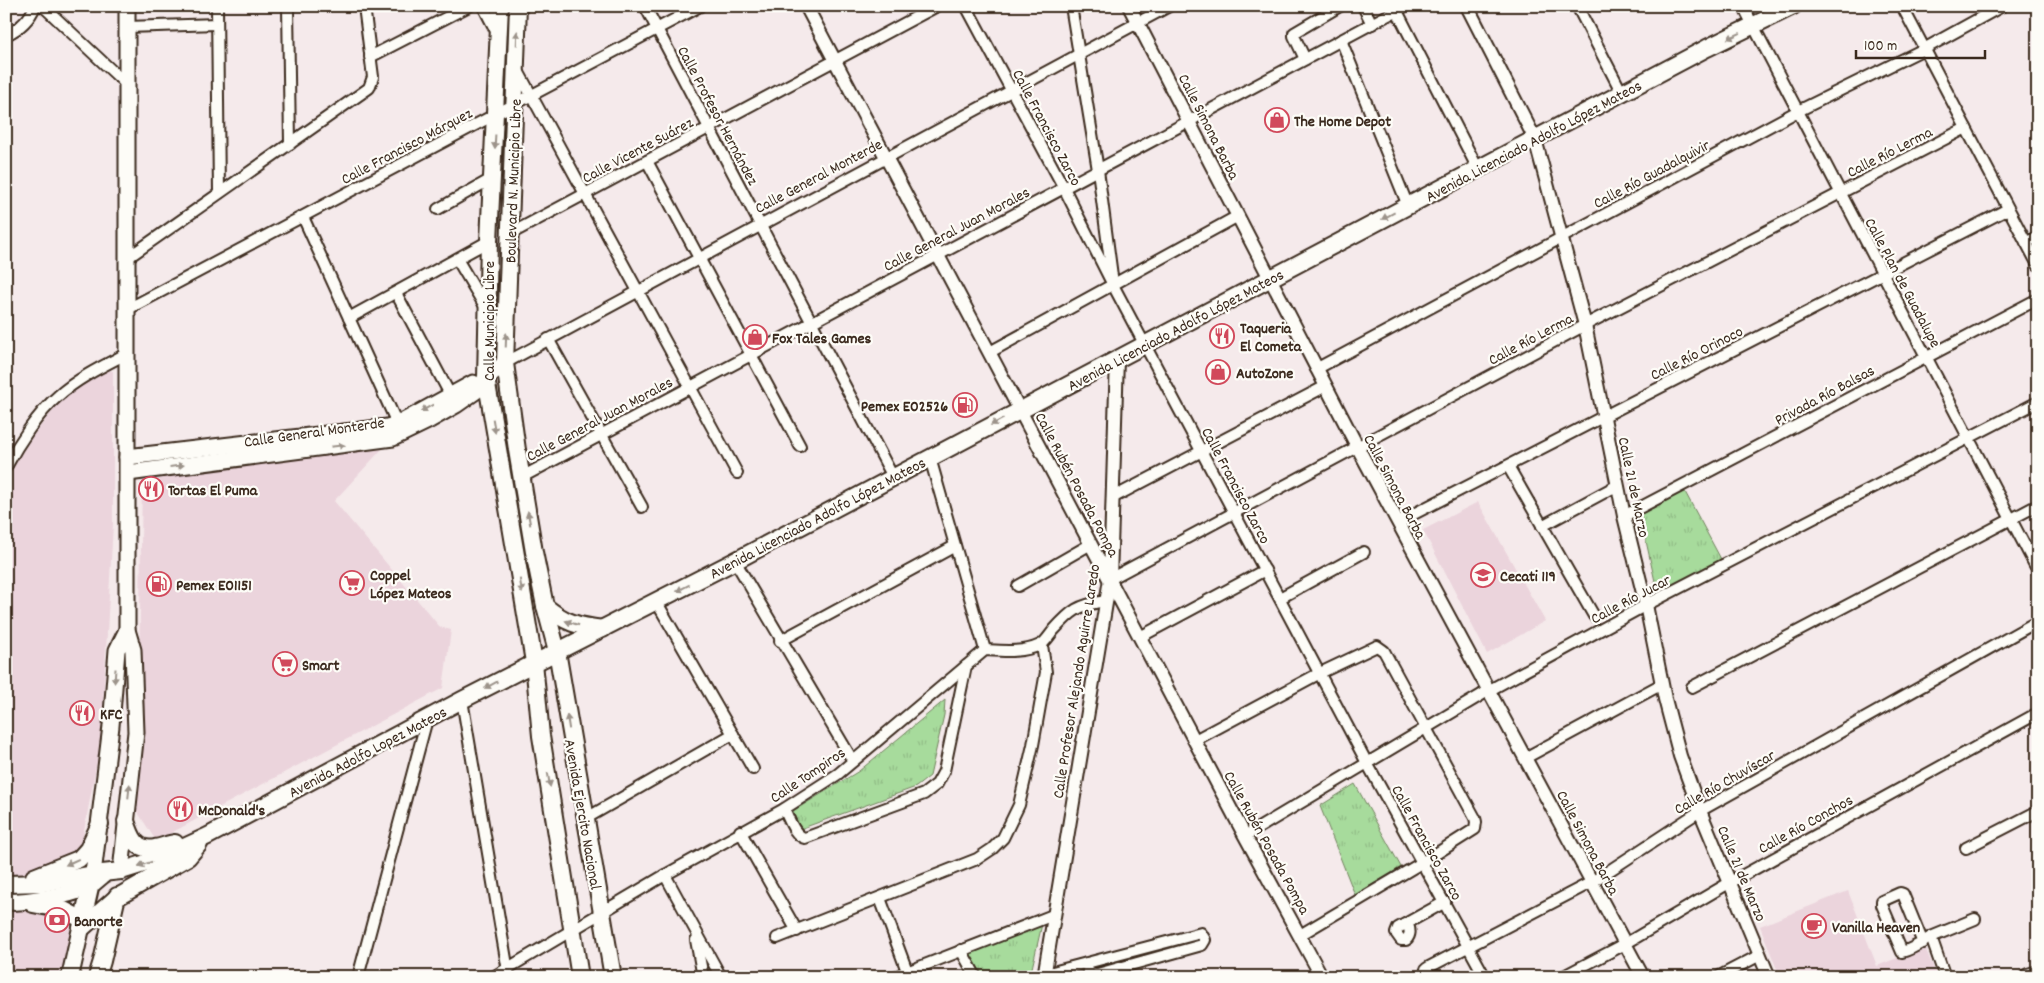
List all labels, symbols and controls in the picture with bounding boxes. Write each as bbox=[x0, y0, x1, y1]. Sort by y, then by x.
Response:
scale bar bbox=[1856, 28, 1985, 60]
one-way arrow bbox=[513, 29, 521, 45]
one-way arrow bbox=[1727, 32, 1741, 40]
text: 100 m bbox=[1864, 36, 1897, 58]
street label: Calle Profesor Hernández bbox=[670, 42, 763, 190]
street label: Calle Francisco Zarco bbox=[1005, 66, 1086, 191]
street label: Calle Simona Barba bbox=[1171, 70, 1245, 184]
street label: Avenida Licenciado Adolfo López Mateos bbox=[1422, 75, 1647, 209]
street label: Boulevard N. Municipio Libre bbox=[500, 99, 529, 264]
street label: Calle Francisco Márquez bbox=[338, 103, 477, 192]
shop icon: The Home Depot bbox=[1264, 107, 1290, 133]
place label: The Home Depot bbox=[1294, 111, 1391, 134]
street label: Calle Vicente Suárez bbox=[579, 112, 698, 190]
street label: Calle Río Lerma bbox=[1843, 122, 1937, 185]
street label: Calle General Monterde bbox=[751, 134, 887, 221]
one-way arrow bbox=[490, 135, 498, 151]
street label: Calle Río Guadalquivir bbox=[1590, 135, 1715, 216]
street label: Calle General Juan Morales bbox=[880, 182, 1035, 279]
one-way arrow bbox=[1381, 212, 1396, 220]
street label: Calle Plan de Guadalupe bbox=[1858, 214, 1946, 352]
street label: Calle Municipio Libre bbox=[479, 261, 502, 381]
street label: Avenida Licenciado Adolfo López Mateos bbox=[1064, 264, 1289, 398]
street label: Calle Río Lerma bbox=[1485, 308, 1578, 372]
place label: Taqueria El Cometa bbox=[1240, 318, 1303, 359]
street label: Calle Río Orinoco bbox=[1647, 321, 1748, 387]
restaurant icon: Taqueria El Cometa bbox=[1209, 323, 1235, 349]
shop icon: Fox Tales Games bbox=[742, 324, 768, 350]
place label: Fox Tales Games bbox=[772, 328, 872, 351]
one-way arrow bbox=[503, 332, 511, 348]
shop icon: AutoZone bbox=[1205, 359, 1231, 385]
street label: Privada Río Balsas bbox=[1771, 360, 1880, 432]
place label: AutoZone bbox=[1236, 363, 1293, 386]
street label: Calle General Juan Morales bbox=[523, 372, 678, 469]
fuel station icon: Pemex E02526 bbox=[952, 392, 978, 418]
place label: Pemex E02526 bbox=[861, 396, 948, 419]
one-way arrow bbox=[421, 403, 434, 412]
street label: Calle Rubén Posada Pompa bbox=[1028, 409, 1124, 562]
street label: Calle General Monterde bbox=[243, 412, 386, 455]
one-way arrow bbox=[491, 418, 499, 434]
one-way arrow bbox=[990, 418, 1004, 426]
street label: Calle Francisco Zarco bbox=[1194, 424, 1275, 549]
street label: Calle Simona Barba bbox=[1356, 431, 1431, 544]
street label: Calle 21 de Marzo bbox=[1611, 435, 1654, 540]
one-way arrow bbox=[330, 442, 346, 450]
street label: Avenida Licenciado Adolfo López Mateos bbox=[706, 452, 931, 586]
one-way arrow bbox=[169, 462, 185, 470]
restaurant icon: Tortas El Puma bbox=[138, 476, 164, 502]
place label: Tortas El Puma bbox=[168, 480, 259, 503]
one-way arrow bbox=[524, 510, 532, 526]
school or university icon: Cecati 119 bbox=[1470, 562, 1496, 588]
street label: Calle Profesor Alejando Aguirre Laredo bbox=[1048, 563, 1107, 800]
place label: Coppel López Mateos bbox=[370, 565, 452, 606]
place label: Cecati 119 bbox=[1500, 566, 1556, 589]
street label: Calle Río Jucar bbox=[1587, 569, 1675, 631]
supermarket icon: Coppel López Mateos bbox=[339, 570, 365, 596]
fuel station icon: Pemex E01151 bbox=[146, 571, 172, 597]
place label: Pemex E01151 bbox=[176, 575, 252, 598]
one-way arrow bbox=[518, 579, 526, 595]
one-way arrow bbox=[675, 584, 690, 592]
one-way arrow bbox=[564, 619, 579, 626]
supermarket icon: Smart bbox=[272, 651, 298, 677]
place label: Smart bbox=[302, 655, 339, 678]
one-way arrow bbox=[111, 668, 119, 684]
one-way arrow bbox=[483, 681, 498, 689]
restaurant icon: KFC bbox=[69, 700, 95, 726]
street label: Avenida Adolfo Lopez Mateos bbox=[285, 701, 452, 805]
place label: KFC bbox=[100, 704, 123, 727]
one-way arrow bbox=[564, 713, 572, 729]
street label: Avenida Ejercito Nacional bbox=[557, 737, 606, 892]
street label: Calle Tompiros bbox=[766, 742, 851, 810]
street label: Calle Río Chuvíscar bbox=[1670, 745, 1780, 822]
street label: Calle Rubén Posada Pompa bbox=[1217, 767, 1315, 920]
one-way arrow bbox=[545, 772, 553, 788]
street label: Calle Francisco Zarco bbox=[1384, 781, 1467, 905]
one-way arrow bbox=[125, 782, 133, 798]
street label: Calle Simona Barba bbox=[1549, 787, 1624, 900]
street label: Calle Río Conchos bbox=[1755, 789, 1858, 861]
restaurant icon: McDonald's bbox=[167, 796, 193, 822]
place label: McDonald's bbox=[198, 800, 266, 823]
street label: Calle 21 de Marzo bbox=[1710, 822, 1771, 925]
one-way arrow bbox=[65, 859, 79, 867]
one-way arrow bbox=[137, 861, 152, 868]
bank icon: Banorte bbox=[44, 907, 70, 933]
place label: Banorte bbox=[74, 911, 122, 934]
cafe icon: Vanilla Heaven bbox=[1801, 913, 1827, 939]
place label: Vanilla Heaven bbox=[1832, 917, 1920, 940]

